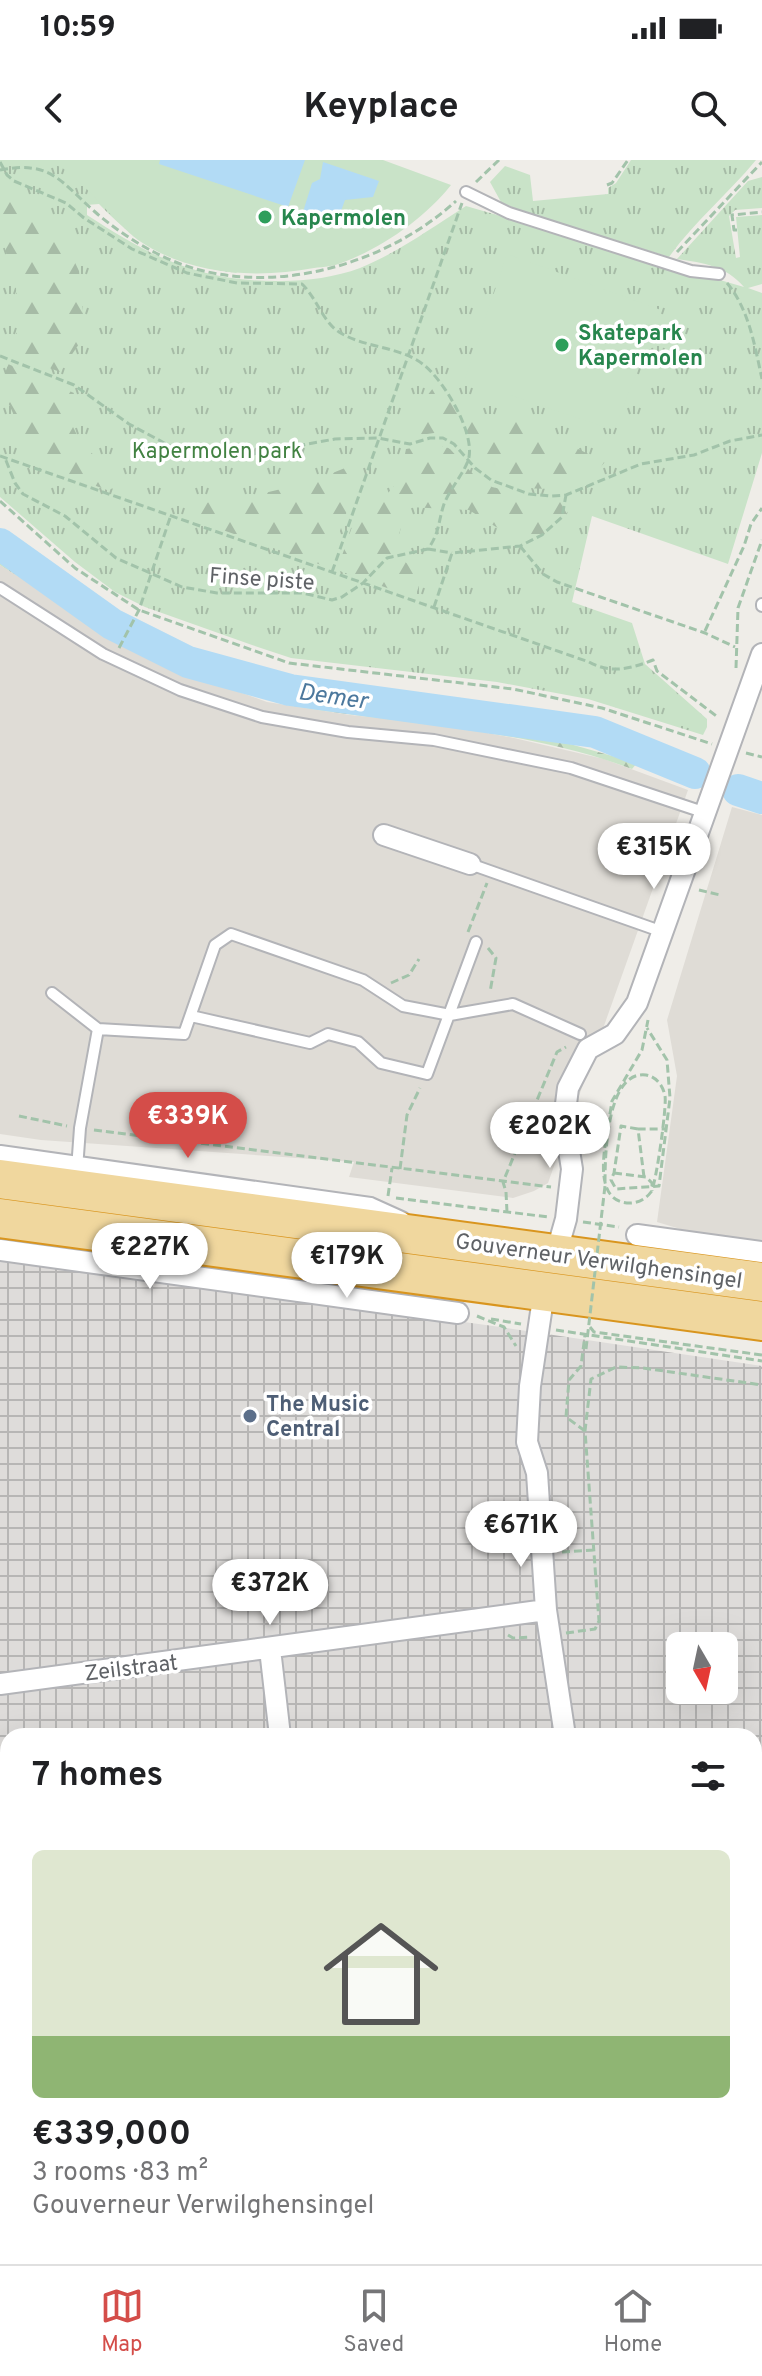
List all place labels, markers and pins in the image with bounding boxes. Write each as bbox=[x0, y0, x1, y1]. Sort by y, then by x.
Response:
place label: Kapermolen bbox=[281, 206, 406, 233]
marker: Kapermolen bbox=[256, 208, 274, 226]
place label: Skatepark Kapermolen bbox=[578, 321, 703, 373]
marker: Skatepark Kapermolen bbox=[553, 336, 571, 354]
pin: €315K bbox=[598, 823, 710, 891]
pin: €339K bbox=[132, 1092, 244, 1160]
pin: €202K bbox=[494, 1102, 606, 1170]
pin: €227K bbox=[94, 1223, 206, 1291]
pin: €179K bbox=[291, 1232, 403, 1300]
place label: The Music Central bbox=[266, 1392, 370, 1444]
marker: The Music Central bbox=[241, 1407, 259, 1425]
pin: €671K bbox=[465, 1501, 577, 1569]
pin: €372K bbox=[214, 1559, 326, 1627]

